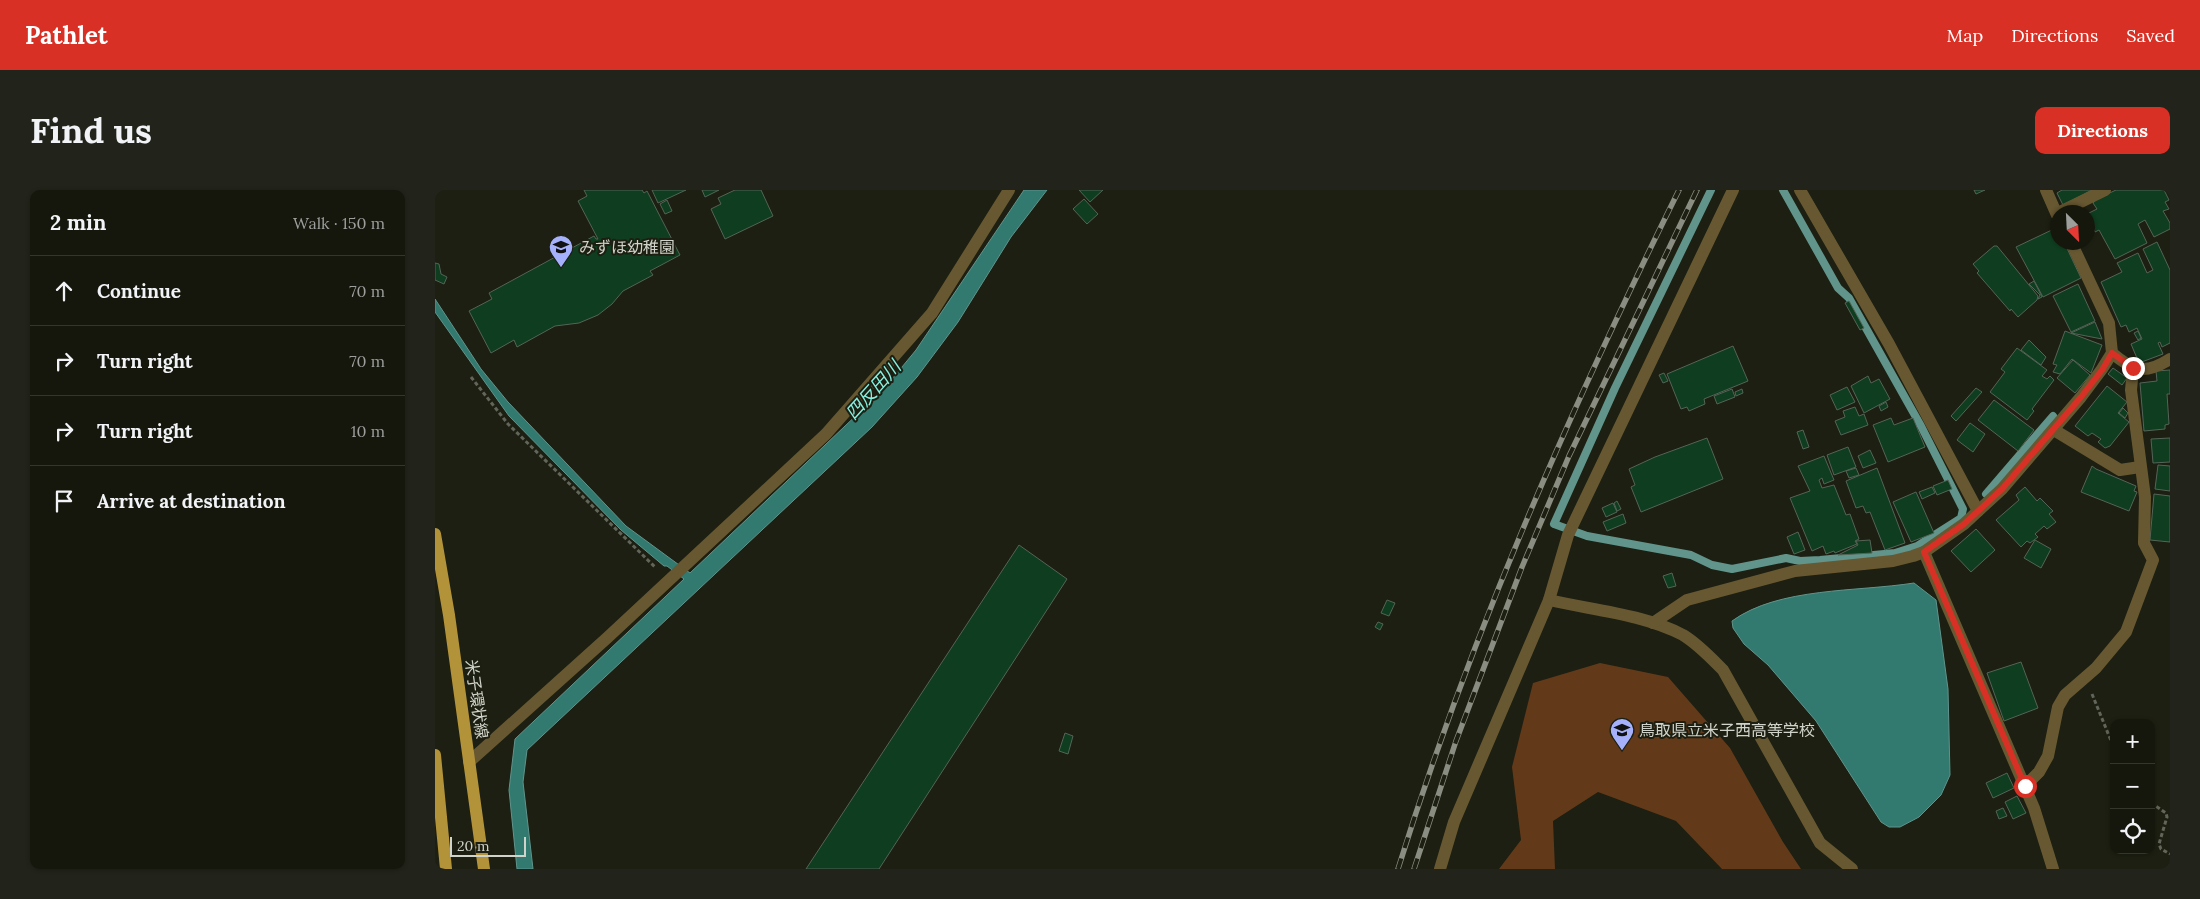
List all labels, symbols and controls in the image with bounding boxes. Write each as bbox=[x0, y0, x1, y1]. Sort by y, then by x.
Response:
text: Pathlet bbox=[25, 20, 108, 51]
text: Map bbox=[1947, 24, 1983, 47]
text: Directions bbox=[2011, 24, 2098, 47]
text: Saved bbox=[2126, 24, 2175, 47]
button: Directions bbox=[2035, 107, 2170, 154]
text: Find us bbox=[30, 108, 152, 153]
north arrow bbox=[2050, 205, 2095, 250]
text: 2 min bbox=[50, 209, 106, 236]
text: Walk · 150 m bbox=[293, 213, 385, 233]
school or university icon: みずほ幼稚園 bbox=[548, 234, 574, 268]
place label: みずほ幼稚園 bbox=[579, 237, 675, 257]
icon: ahead bbox=[50, 277, 78, 305]
text: Continue bbox=[97, 279, 181, 303]
text: 70 m bbox=[349, 281, 385, 301]
icon: right bbox=[50, 347, 78, 375]
text: Turn right bbox=[97, 349, 193, 373]
text: 70 m bbox=[349, 351, 385, 371]
water label: 四反田川 bbox=[840, 354, 907, 424]
route end bbox=[2122, 357, 2145, 380]
icon: right bbox=[50, 417, 78, 445]
text: Turn right bbox=[97, 419, 193, 443]
text: 10 m bbox=[351, 421, 385, 441]
icon: arrive bbox=[50, 487, 78, 515]
text: Arrive at destination bbox=[97, 489, 286, 513]
street label: 米子環状線 bbox=[462, 658, 492, 740]
school or university icon: 鳥取県立米子西高等学校 bbox=[1609, 717, 1635, 751]
map controls bbox=[2110, 719, 2155, 854]
button: + bbox=[2110, 719, 2155, 764]
place label: 鳥取県立米子西高等学校 bbox=[1639, 720, 1815, 740]
button: − bbox=[2110, 764, 2155, 809]
route start bbox=[2014, 775, 2037, 798]
button: locate bbox=[2110, 809, 2155, 854]
scale bar bbox=[450, 834, 526, 857]
text: 20 m bbox=[457, 837, 489, 855]

